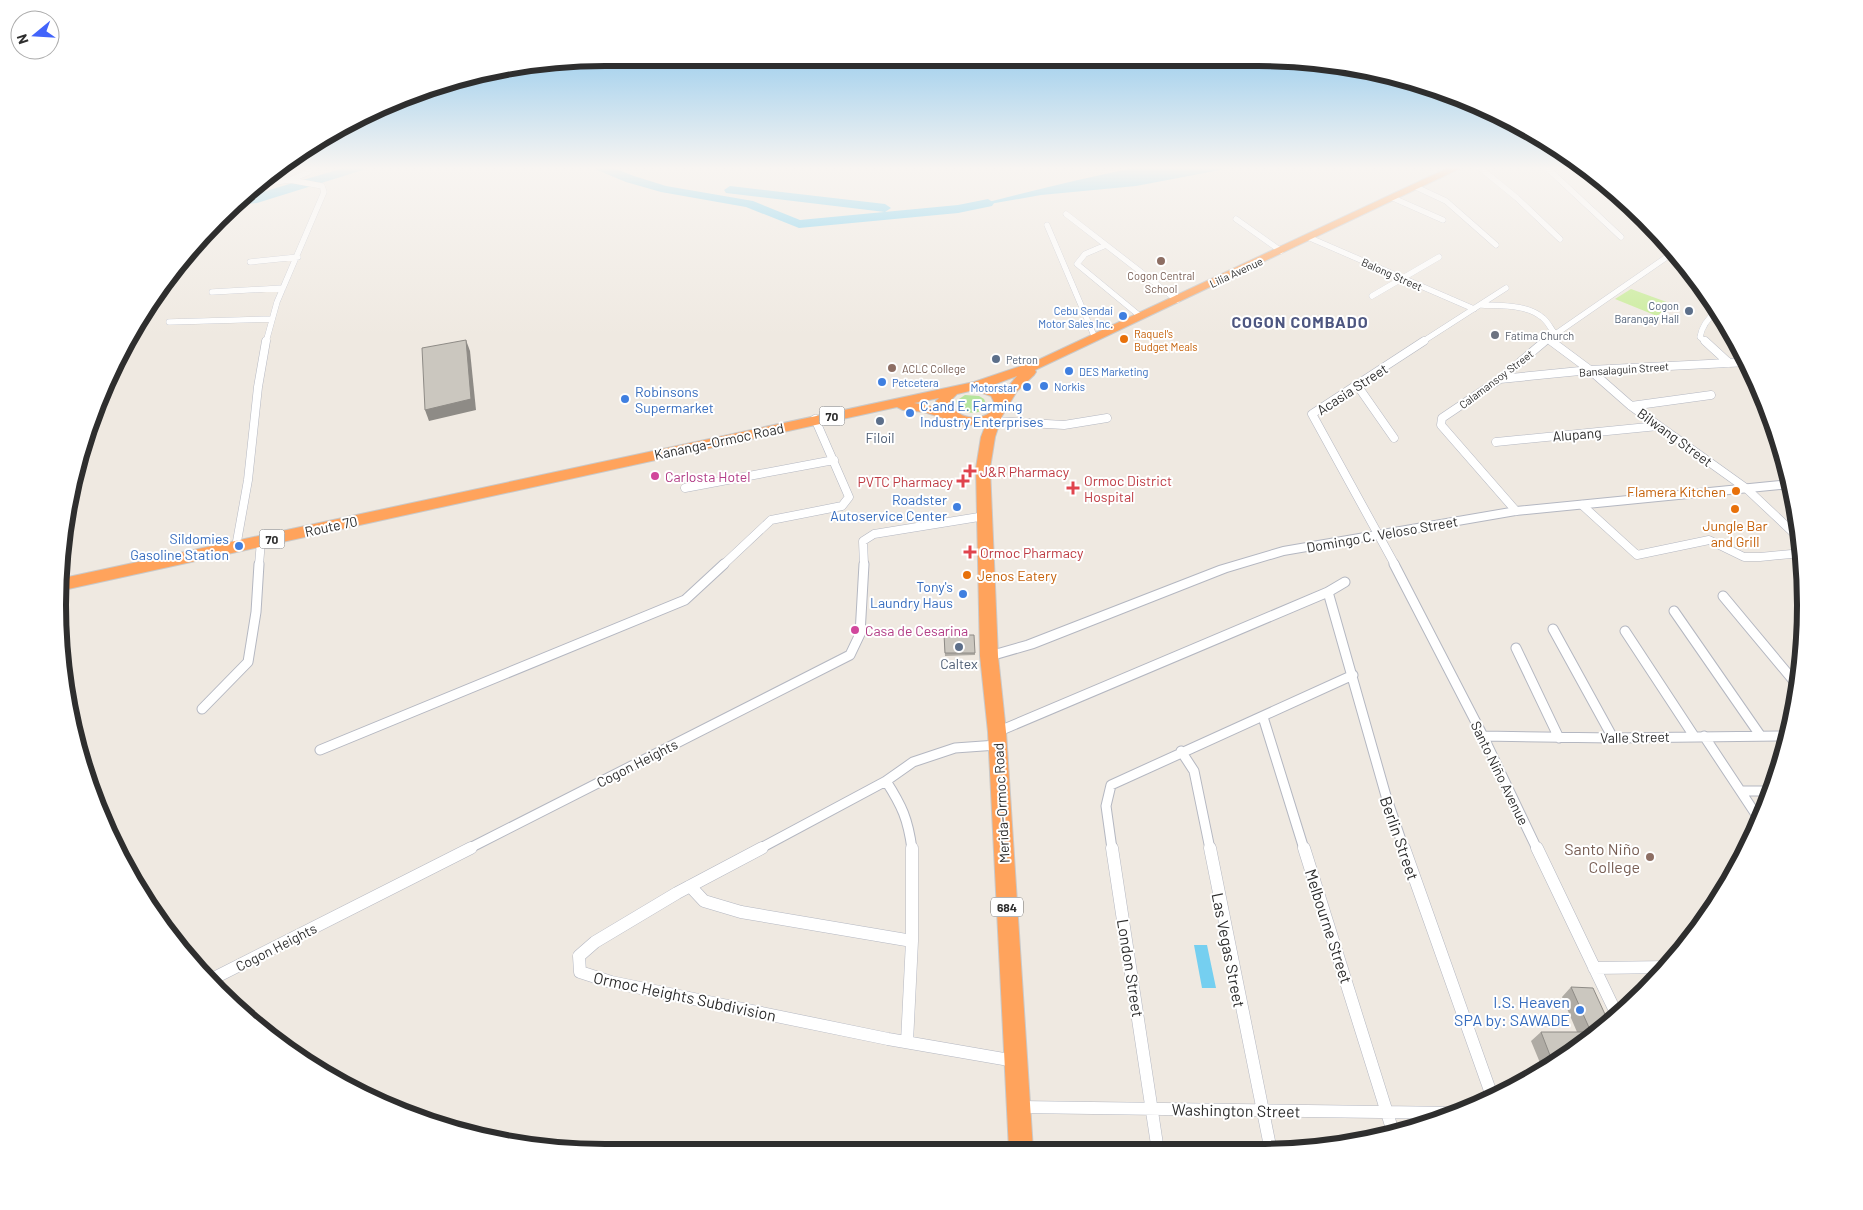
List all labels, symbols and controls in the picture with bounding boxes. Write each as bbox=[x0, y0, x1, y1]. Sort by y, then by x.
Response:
north arrow bbox=[10, 10, 60, 60]
text: N bbox=[13, 32, 32, 46]
street label: Lilia Avenue bbox=[1207, 254, 1265, 290]
marker: Cogon Central School bbox=[1155, 255, 1167, 267]
street label: Balong Street bbox=[1360, 255, 1424, 293]
place label: Cogon Central School bbox=[1127, 269, 1195, 295]
place label: Cogon Barangay Hall bbox=[1614, 299, 1679, 325]
place label: Cebu Sendai Motor Sales Inc. bbox=[1038, 304, 1113, 330]
marker: Cogon Barangay Hall bbox=[1683, 305, 1695, 317]
marker: Cebu Sendai Motor Sales Inc. bbox=[1117, 310, 1129, 322]
district label: COGON COMBADO bbox=[1231, 312, 1369, 331]
place label: Raquel's Budget Meals bbox=[1134, 327, 1198, 353]
marker: Fatima Church bbox=[1489, 329, 1501, 341]
place label: Fatima Church bbox=[1505, 329, 1574, 342]
marker: Raquel's Budget Meals bbox=[1118, 333, 1130, 345]
street label: Calamansoy Street bbox=[1456, 347, 1536, 411]
marker: Petron bbox=[990, 353, 1002, 365]
place label: Petron bbox=[1006, 353, 1038, 366]
street label: Bansalaguin Street bbox=[1579, 359, 1669, 379]
street label: Acasia Street bbox=[1313, 360, 1391, 418]
marker: ACLC College bbox=[886, 362, 898, 374]
place label: ACLC College bbox=[902, 362, 966, 375]
marker: DES Marketing bbox=[1063, 365, 1075, 377]
place label: DES Marketing bbox=[1079, 365, 1148, 378]
marker: Petcetera bbox=[876, 376, 888, 388]
place label: Petcetera bbox=[892, 376, 939, 389]
marker: Norkis bbox=[1038, 380, 1050, 392]
place label: Norkis bbox=[1054, 380, 1085, 393]
place label: Motorstar bbox=[970, 381, 1017, 394]
marker: Motorstar bbox=[1021, 381, 1033, 393]
place label: Robinsons Supermarket bbox=[635, 383, 714, 416]
marker: Robinsons Supermarket bbox=[619, 393, 631, 405]
place label: C.and E. Farming Industry Enterprises bbox=[920, 397, 1044, 430]
street label: Bilwang Street bbox=[1634, 404, 1716, 470]
road number: 70 bbox=[820, 406, 844, 426]
marker: C.and E. Farming Industry Enterprises bbox=[904, 407, 916, 419]
marker: Filoil bbox=[874, 415, 886, 427]
street label: Kananga-Ormoc Road bbox=[653, 419, 785, 463]
street label: Alupang bbox=[1552, 423, 1602, 445]
place label: Filoil bbox=[865, 429, 895, 446]
place label: J&R Pharmacy bbox=[980, 463, 1070, 480]
marker: J&R Pharmacy bbox=[964, 465, 976, 477]
place label: Carlosta Hotel bbox=[665, 468, 751, 485]
marker: Carlosta Hotel bbox=[649, 470, 661, 482]
place label: Ormoc District Hospital bbox=[1084, 472, 1172, 505]
place label: PVTC Pharmacy bbox=[858, 473, 954, 490]
marker: PVTC Pharmacy bbox=[957, 475, 969, 487]
marker: Ormoc District Hospital bbox=[1066, 481, 1080, 495]
place label: Flamera Kitchen bbox=[1627, 483, 1726, 500]
marker: Flamera Kitchen bbox=[1730, 485, 1742, 497]
place label: Roadster Autoservice Center bbox=[830, 491, 947, 524]
marker: Roadster Autoservice Center bbox=[951, 501, 963, 513]
marker: Jungle Bar and Grill bbox=[1729, 503, 1741, 515]
street label: Route 70 bbox=[303, 512, 359, 540]
street label: Domingo C. Veloso Street bbox=[1305, 512, 1459, 556]
place label: Jungle Bar and Grill bbox=[1702, 517, 1768, 550]
place label: Sildomies Gasoline Station bbox=[130, 530, 229, 563]
road number: 70 bbox=[260, 530, 284, 548]
marker: Sildomies Gasoline Station bbox=[233, 540, 245, 552]
place label: Ormoc Pharmacy bbox=[980, 544, 1084, 561]
marker: Ormoc Pharmacy bbox=[964, 546, 976, 558]
place label: Jenos Eatery bbox=[977, 567, 1058, 584]
marker: Jenos Eatery bbox=[961, 569, 973, 581]
place label: Tony's Laundry Haus bbox=[870, 578, 953, 611]
marker: Tony's Laundry Haus bbox=[957, 588, 969, 600]
place label: Casa de Cesarina bbox=[865, 622, 968, 639]
marker: Casa de Cesarina bbox=[849, 624, 861, 636]
marker: Caltex bbox=[953, 641, 965, 653]
place label: Caltex bbox=[940, 655, 978, 672]
street label: Santo Niño Avenue bbox=[1467, 718, 1533, 828]
street label: Valle Street bbox=[1600, 728, 1670, 746]
street label: Cogon Heights bbox=[594, 735, 681, 791]
street label: Merida-Ormoc Road bbox=[989, 742, 1013, 864]
street label: Berlin Street bbox=[1377, 793, 1423, 883]
place label: Santo Niño College bbox=[1564, 839, 1640, 876]
marker: Santo Niño College bbox=[1644, 851, 1656, 863]
street label: Melbourne Street bbox=[1302, 866, 1356, 986]
street label: Las Vegas Street bbox=[1209, 891, 1249, 1009]
road number: 684 bbox=[991, 898, 1023, 916]
street label: London Street bbox=[1114, 917, 1148, 1019]
street label: Cogon Heights bbox=[233, 919, 320, 975]
street label: Ormoc Heights Subdivision bbox=[592, 967, 778, 1025]
place label: I.S. Heaven SPA by: SAWADE bbox=[1454, 992, 1570, 1029]
marker: I.S. Heaven SPA by: SAWADE bbox=[1574, 1004, 1586, 1016]
street label: Washington Street bbox=[1171, 1099, 1301, 1121]

